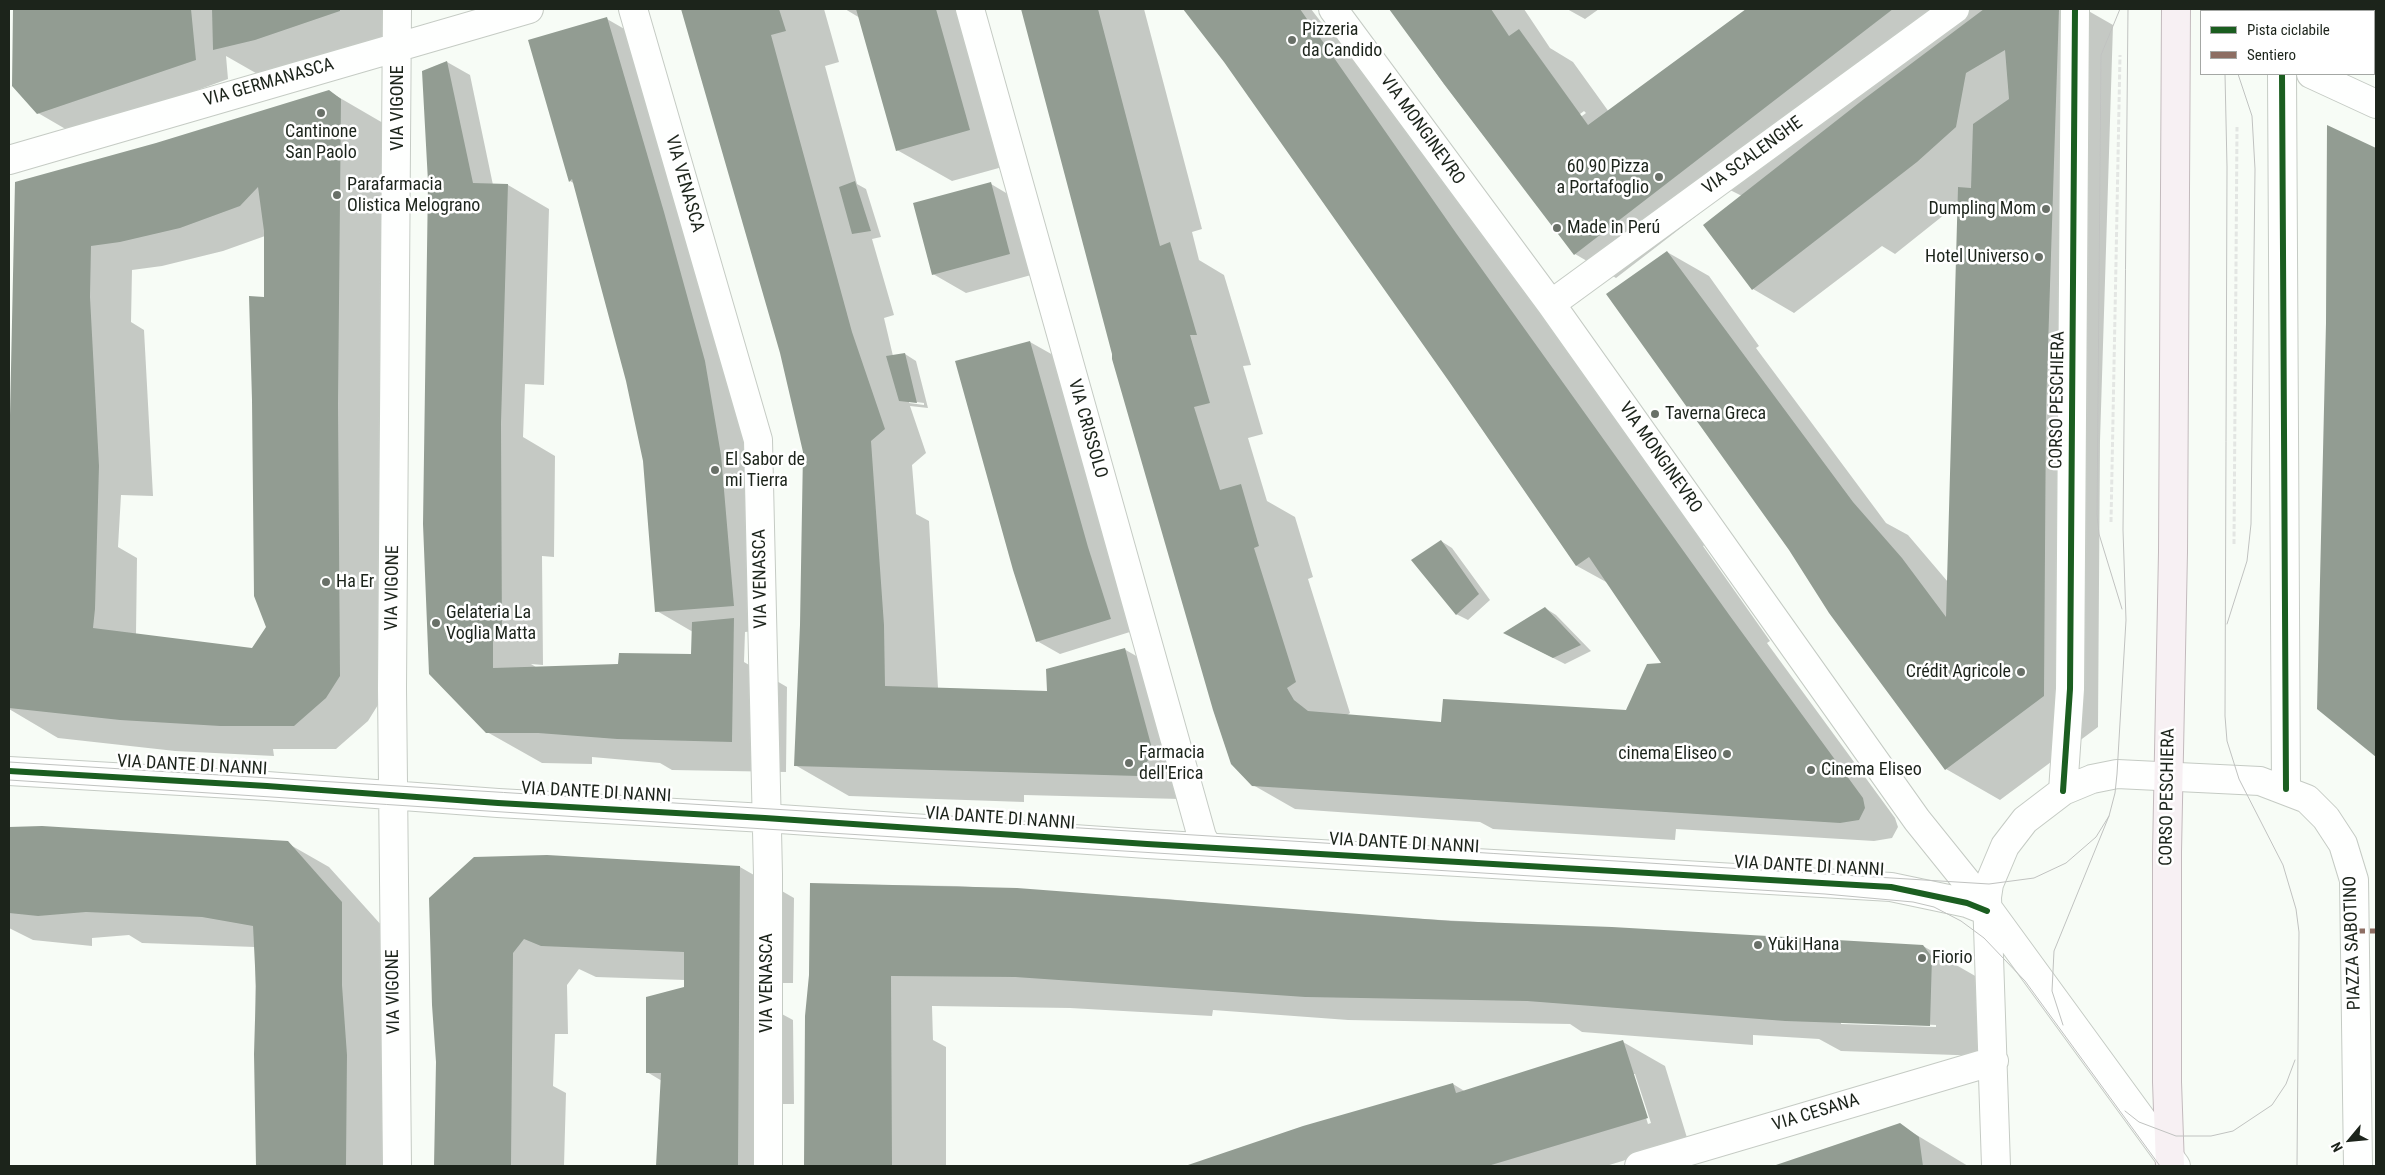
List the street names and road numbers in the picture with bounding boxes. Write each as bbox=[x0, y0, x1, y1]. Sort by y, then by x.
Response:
street label: VIA GERMANASCA bbox=[202, 54, 336, 112]
street label: VIA VIGONE bbox=[387, 65, 409, 151]
street label: VIA MONGINEVRO bbox=[1375, 71, 1469, 189]
street label: VIA SCALENGHE bbox=[1699, 112, 1807, 200]
street label: VIA VENASCA bbox=[660, 133, 708, 235]
street label: CORSO PESCHIERA bbox=[2046, 331, 2070, 469]
street label: VIA CRISSOLO bbox=[1063, 377, 1111, 481]
street label: VIA MONGINEVRO bbox=[1614, 398, 1706, 518]
street label: VIA VENASCA bbox=[749, 529, 773, 629]
street label: VIA VIGONE bbox=[381, 545, 405, 631]
street label: CORSO PESCHIERA bbox=[2156, 728, 2180, 866]
street label: VIA DANTE DI NANNI bbox=[116, 751, 268, 781]
street label: VIA DANTE DI NANNI bbox=[520, 778, 672, 808]
street label: VIA DANTE DI NANNI bbox=[924, 803, 1076, 835]
street label: VIA DANTE DI NANNI bbox=[1328, 829, 1480, 859]
street label: VIA DANTE DI NANNI bbox=[1733, 852, 1885, 882]
street label: PIAZZA SABOTINO bbox=[2340, 875, 2366, 1011]
street label: VIA VENASCA bbox=[756, 933, 778, 1033]
street label: VIA VIGONE bbox=[382, 949, 406, 1035]
street label: VIA CESANA bbox=[1770, 1090, 1862, 1136]

